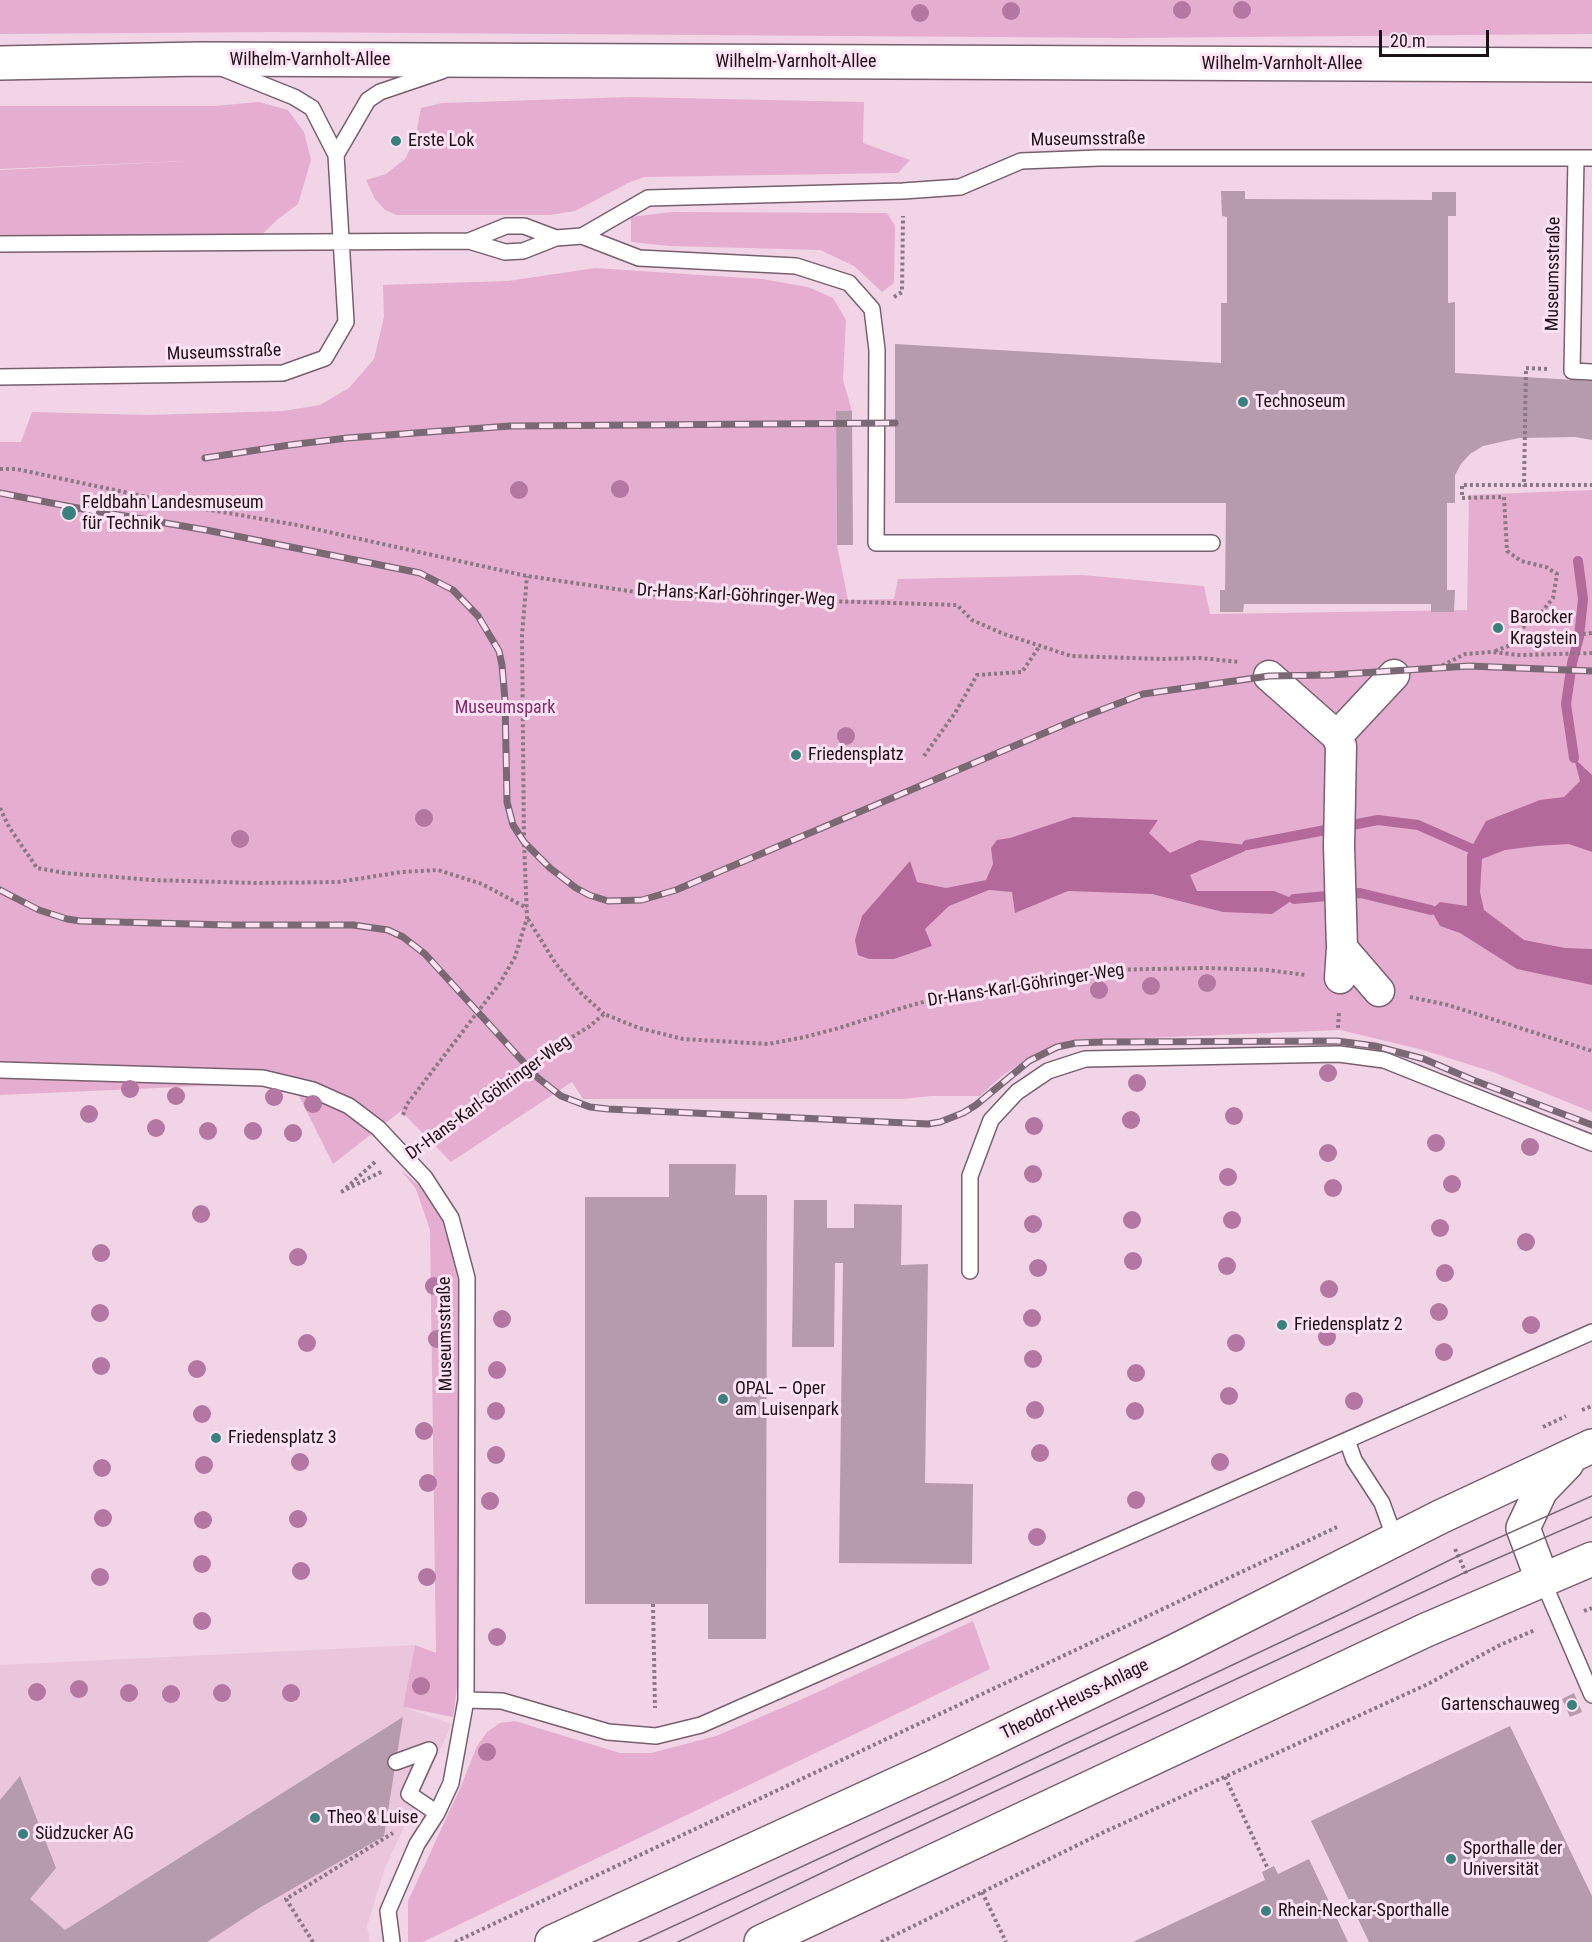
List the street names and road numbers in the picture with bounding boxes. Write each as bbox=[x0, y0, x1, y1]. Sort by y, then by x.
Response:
street label: Wilhelm-Varnholt-Allee bbox=[230, 49, 390, 71]
street label: Wilhelm-Varnholt-Allee bbox=[716, 51, 876, 73]
street label: Wilhelm-Varnholt-Allee bbox=[1202, 53, 1362, 75]
street label: Museumsstraße bbox=[1031, 128, 1145, 152]
street label: Museumsstraße bbox=[1542, 217, 1566, 331]
street label: Museumsstraße bbox=[166, 340, 282, 366]
street label: Dr-Hans-Karl-Göhringer-Weg bbox=[636, 580, 836, 612]
street label: Dr-Hans-Karl-Göhringer-Weg bbox=[926, 960, 1126, 1012]
street label: Dr-Hans-Karl-Göhringer-Weg bbox=[402, 1031, 576, 1165]
street label: Museumsstraße bbox=[434, 1277, 458, 1391]
street label: Theodor-Heuss-Anlage bbox=[998, 1655, 1152, 1745]

